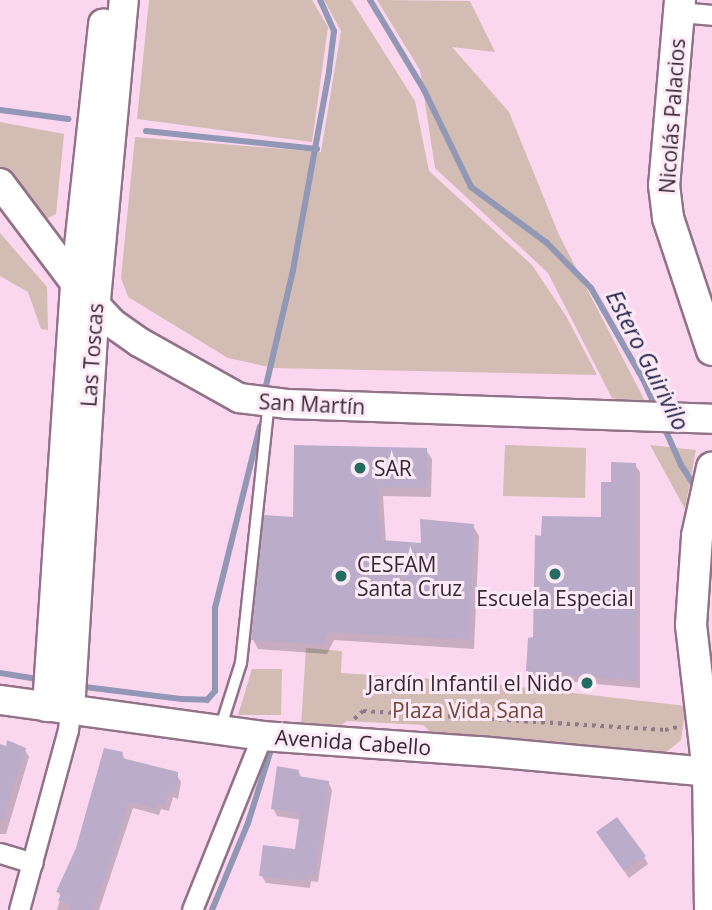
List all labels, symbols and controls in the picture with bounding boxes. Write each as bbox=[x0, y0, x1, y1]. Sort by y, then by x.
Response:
street label: Nicolás Palacios bbox=[654, 38, 690, 194]
water label: Estero Guirivilo bbox=[601, 285, 695, 435]
street label: Las Toscas bbox=[76, 302, 108, 408]
street label: San Martín bbox=[258, 389, 366, 419]
place label: SAR bbox=[374, 455, 412, 481]
marker: SAR bbox=[352, 460, 368, 476]
place label: CESFAM Santa Cruz bbox=[357, 551, 462, 601]
marker: CESFAM Santa Cruz bbox=[331, 566, 351, 586]
marker: Escuela Especial bbox=[547, 566, 563, 582]
place label: Escuela Especial bbox=[476, 585, 634, 611]
place label: Jardín Infantil el Nido bbox=[368, 670, 573, 696]
marker: Jardín Infantil el Nido bbox=[579, 675, 595, 691]
park label: Plaza Vida Sana bbox=[392, 697, 544, 723]
street label: Avenida Cabello bbox=[274, 724, 432, 760]

